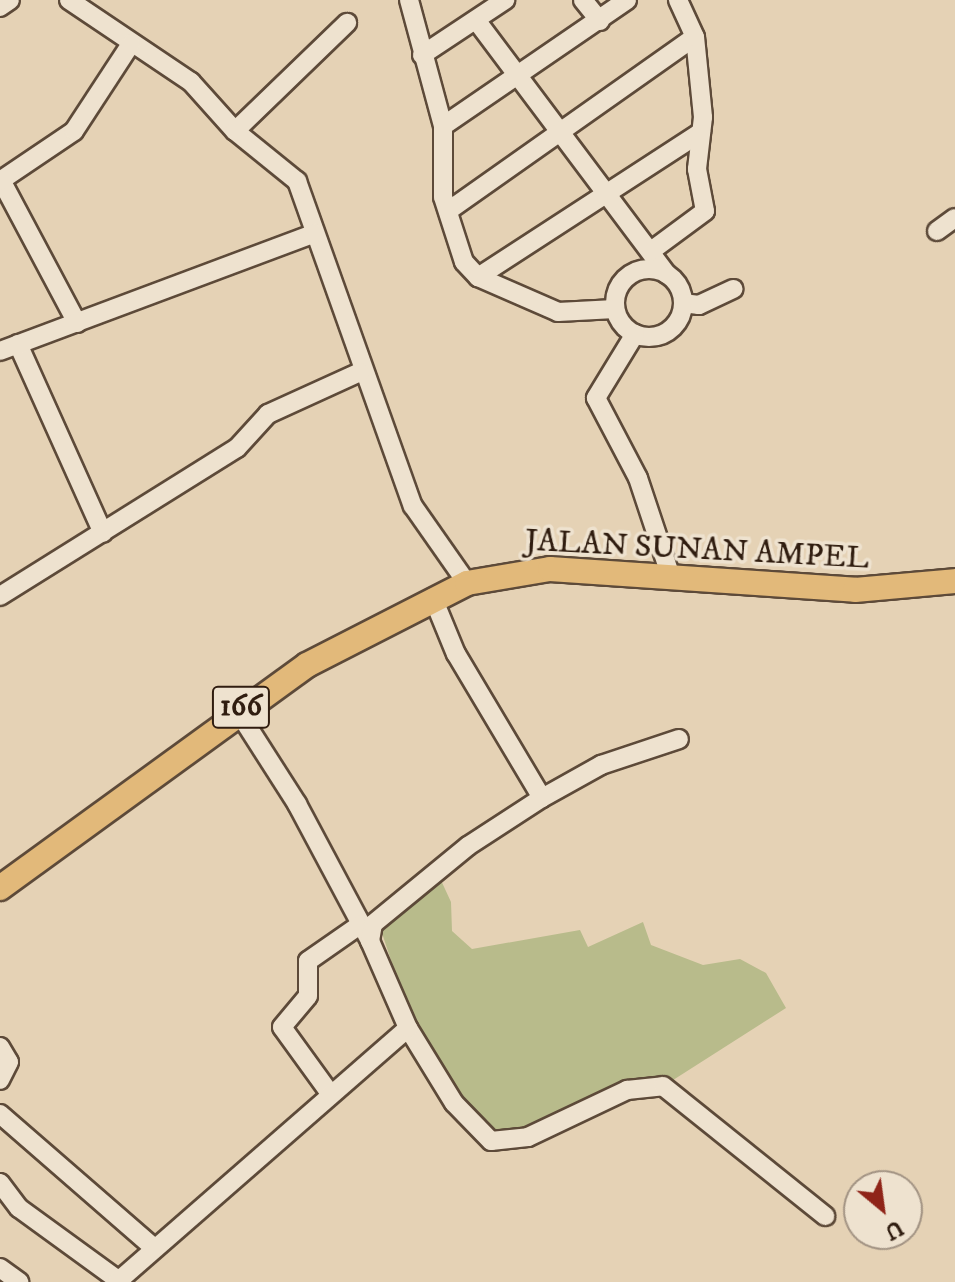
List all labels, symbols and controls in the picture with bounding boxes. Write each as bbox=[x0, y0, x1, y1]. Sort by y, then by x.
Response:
street label: JALAN SUNAN AMPEL bbox=[524, 522, 870, 578]
road number: 166 bbox=[211, 681, 271, 733]
north arrow bbox=[843, 1170, 923, 1250]
text: U bbox=[880, 1214, 908, 1246]

